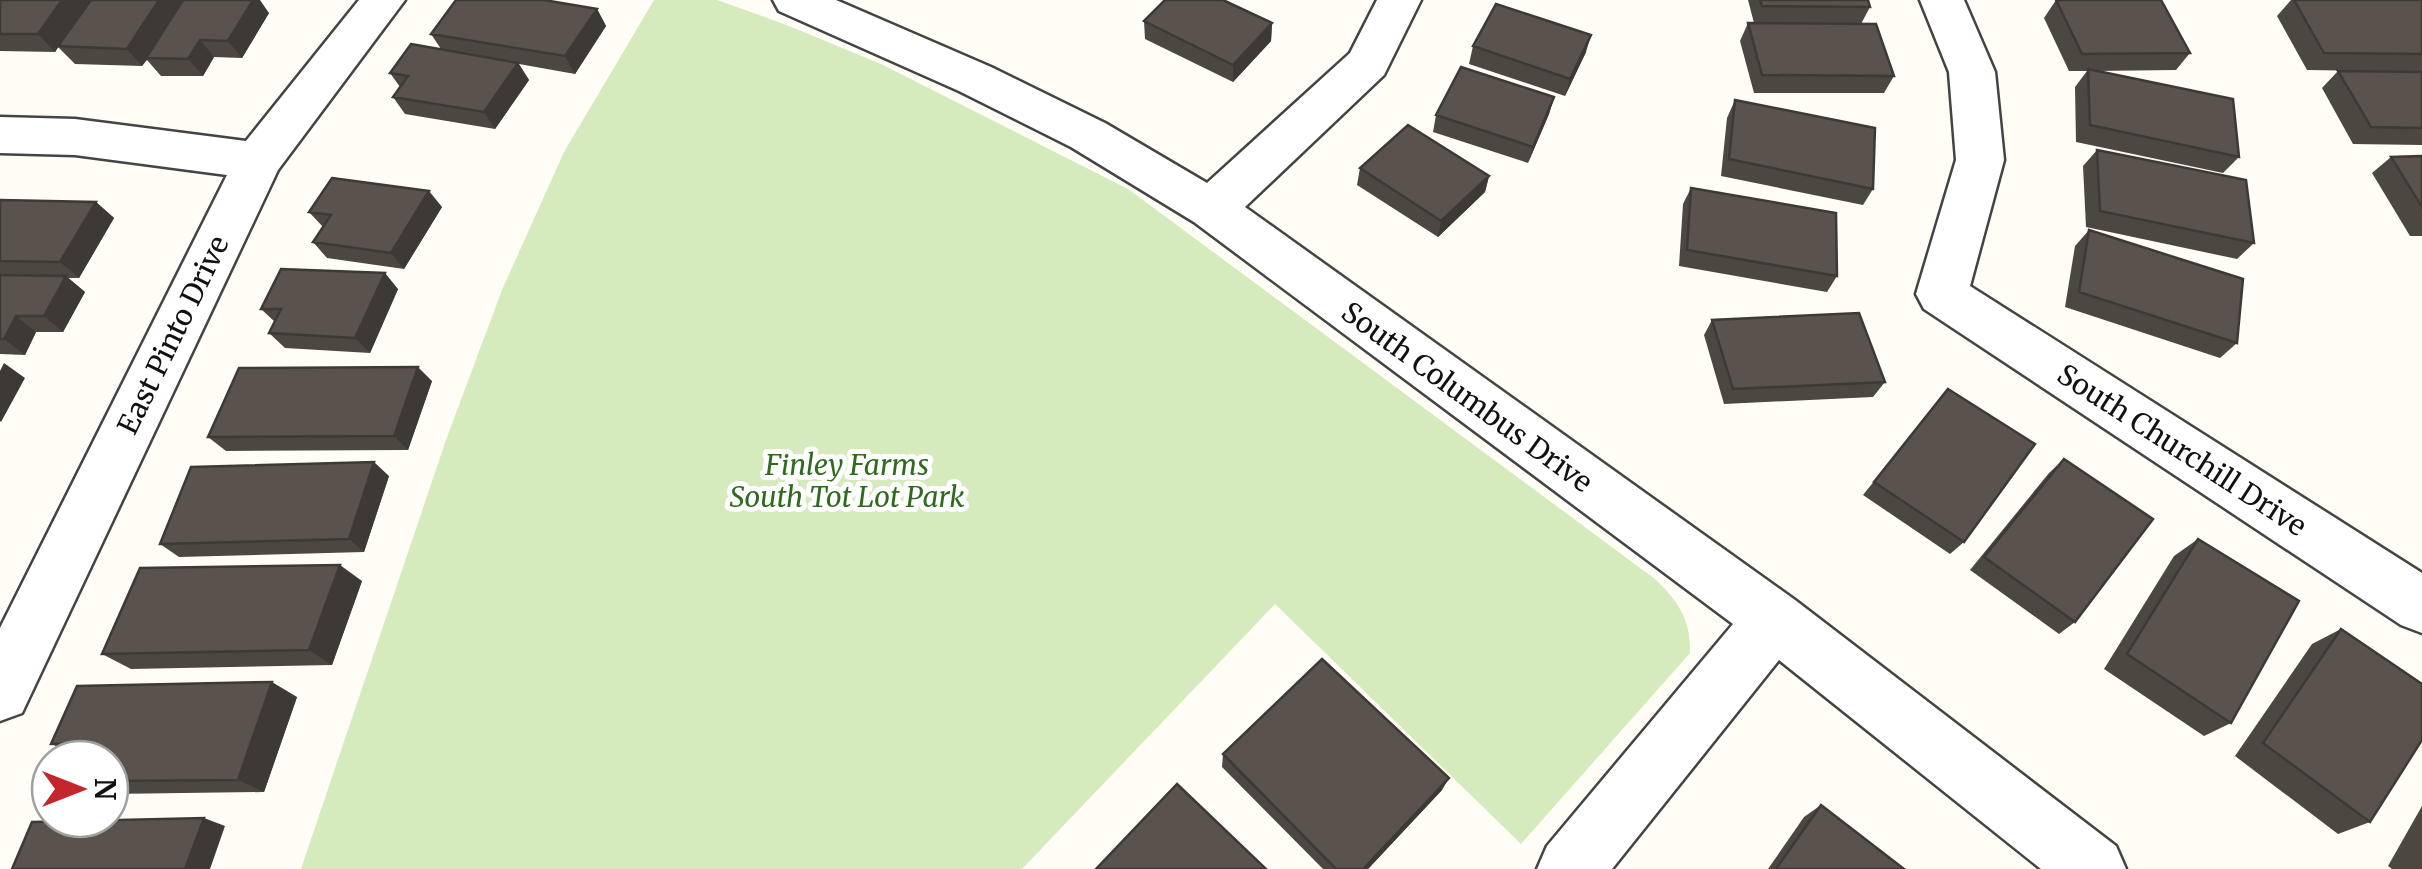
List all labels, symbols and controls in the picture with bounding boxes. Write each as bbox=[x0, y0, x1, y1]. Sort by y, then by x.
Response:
street label: East Pinto Drive bbox=[109, 230, 237, 440]
street label: South Columbus Drive bbox=[1335, 294, 1599, 500]
street label: South Churchill Drive bbox=[2051, 356, 2313, 544]
park label: Finley Farms South Tot Lot Park bbox=[729, 447, 965, 515]
north arrow bbox=[30, 739, 130, 839]
text: N bbox=[87, 778, 123, 800]

